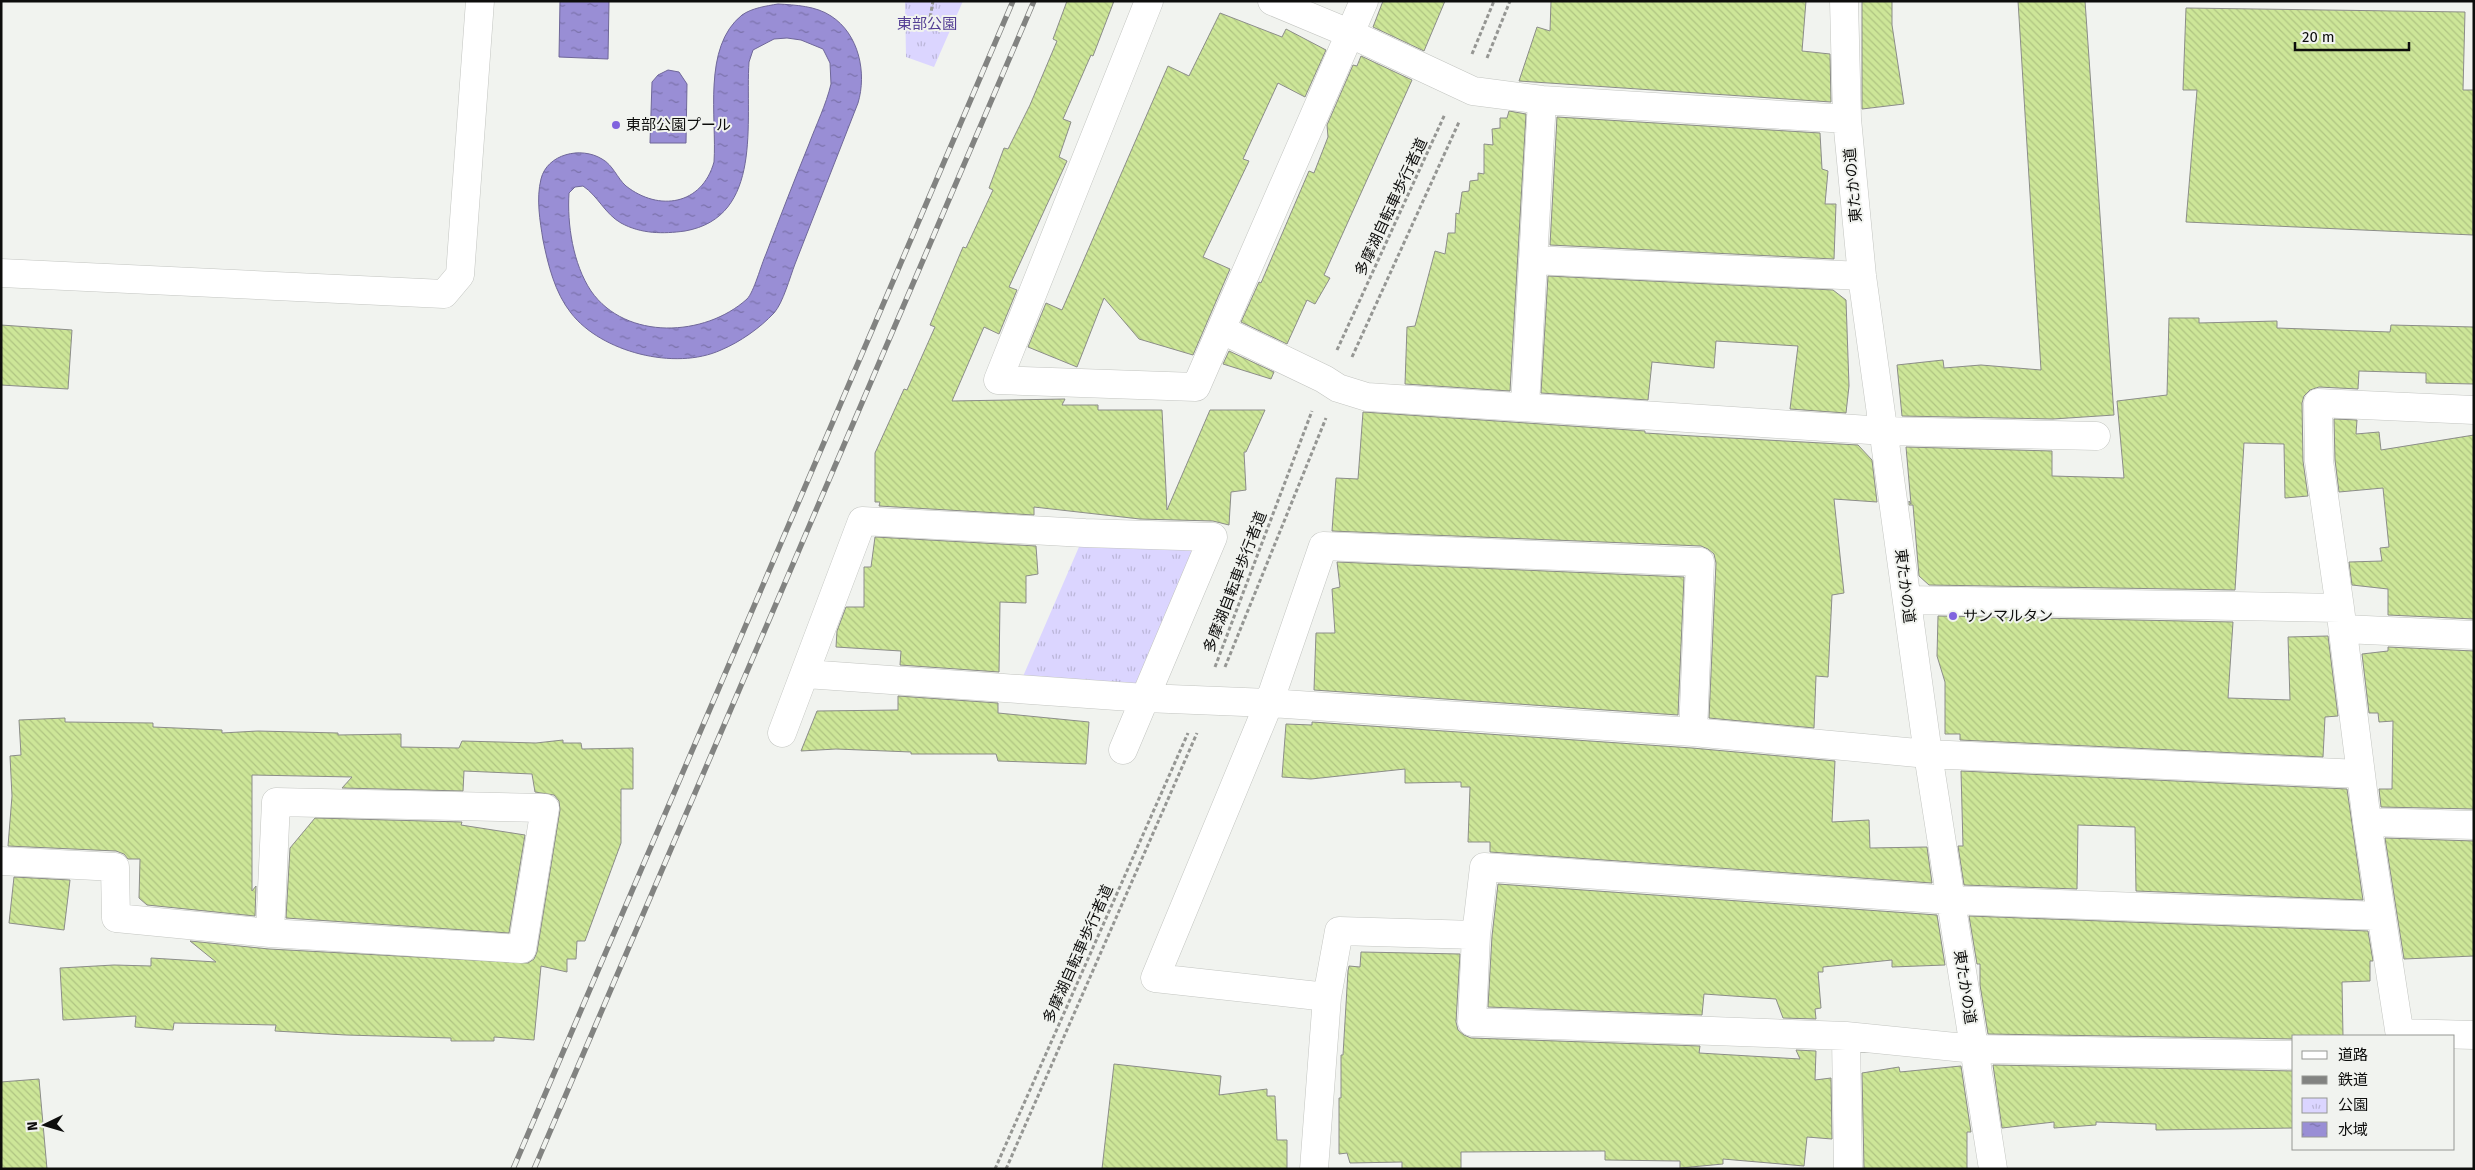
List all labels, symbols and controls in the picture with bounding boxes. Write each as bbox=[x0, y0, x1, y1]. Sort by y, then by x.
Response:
park label: 東部公園 bbox=[897, 15, 957, 33]
scale bar bbox=[2295, 20, 2409, 52]
text: 20 m bbox=[2302, 28, 2335, 46]
place label: 東部公園プール bbox=[626, 116, 731, 134]
marker: 東部公園プール bbox=[610, 119, 622, 131]
street label: 多摩湖自転車歩行者道 bbox=[1351, 135, 1431, 279]
street label: 東たかの道 bbox=[1841, 147, 1865, 223]
street label: 多摩湖自転車歩行者道 bbox=[1200, 509, 1270, 655]
street label: 東たかの道 bbox=[1891, 548, 1919, 624]
place label: サンマルタン bbox=[1963, 607, 2053, 625]
marker: サンマルタン bbox=[1947, 610, 1959, 622]
street label: 多摩湖自転車歩行者道 bbox=[1039, 882, 1117, 1026]
street label: 東たかの道 bbox=[1950, 949, 1980, 1025]
legend bbox=[2292, 1035, 2455, 1150]
text: 道路 bbox=[2338, 1046, 2368, 1064]
text: 鉄道 bbox=[2338, 1071, 2368, 1089]
text: 公園 bbox=[2338, 1096, 2368, 1114]
north arrow bbox=[20, 1100, 70, 1150]
text: N bbox=[24, 1121, 41, 1131]
text: 水域 bbox=[2338, 1121, 2368, 1139]

